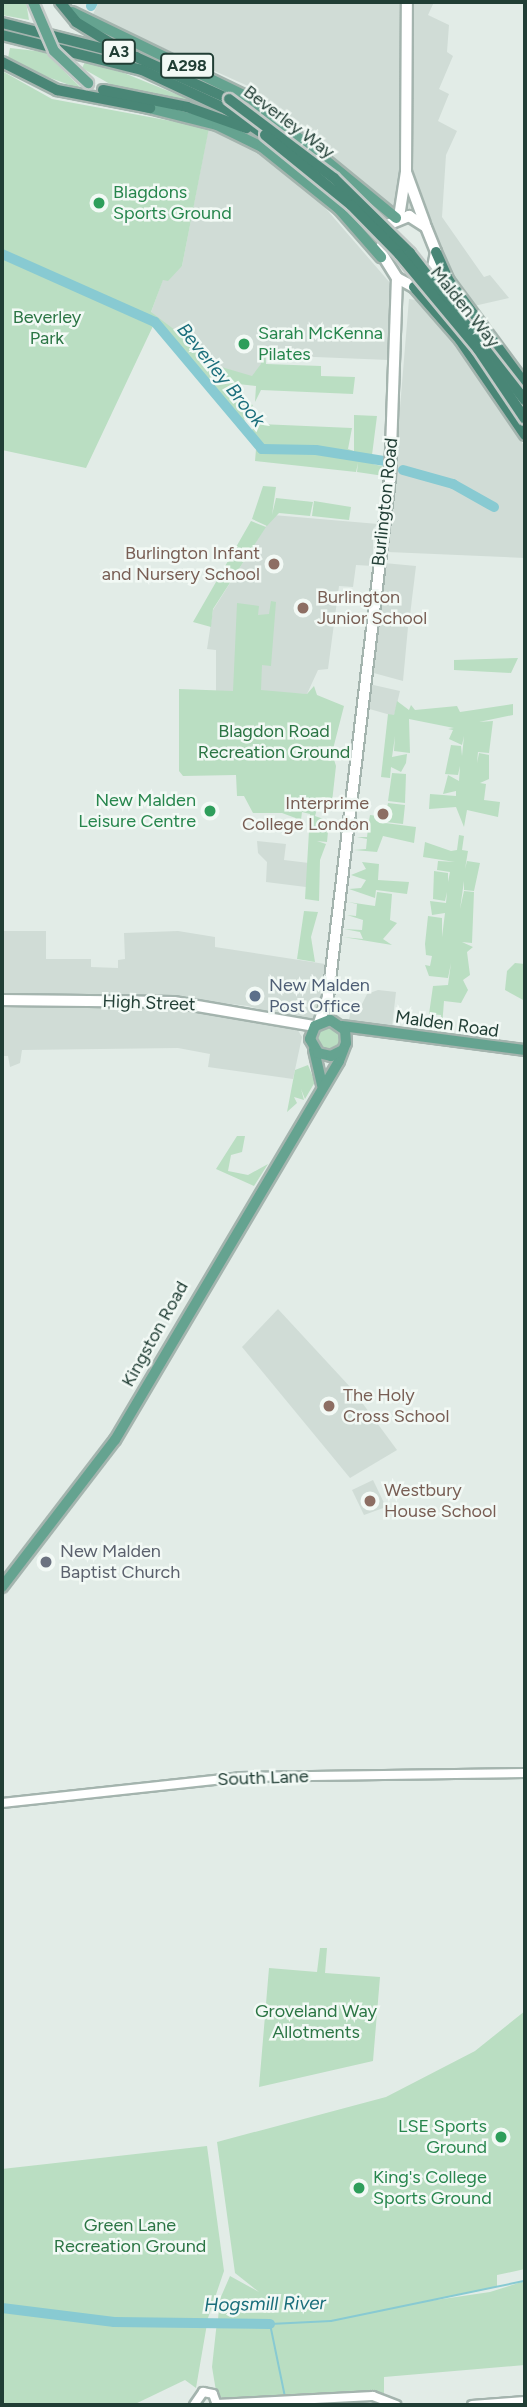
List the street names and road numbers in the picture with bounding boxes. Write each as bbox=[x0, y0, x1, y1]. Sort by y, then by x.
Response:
road number: A3 bbox=[102, 40, 136, 64]
road number: A298 bbox=[159, 54, 215, 78]
street label: Beverley Way bbox=[239, 81, 339, 163]
street label: Malden Way bbox=[426, 262, 504, 352]
street label: Burlington Road bbox=[368, 437, 402, 567]
street label: High Street bbox=[102, 991, 196, 1015]
street label: Malden Road bbox=[394, 1006, 500, 1042]
street label: Kingston Road bbox=[117, 1277, 193, 1391]
street label: South Lane bbox=[217, 1766, 309, 1790]

